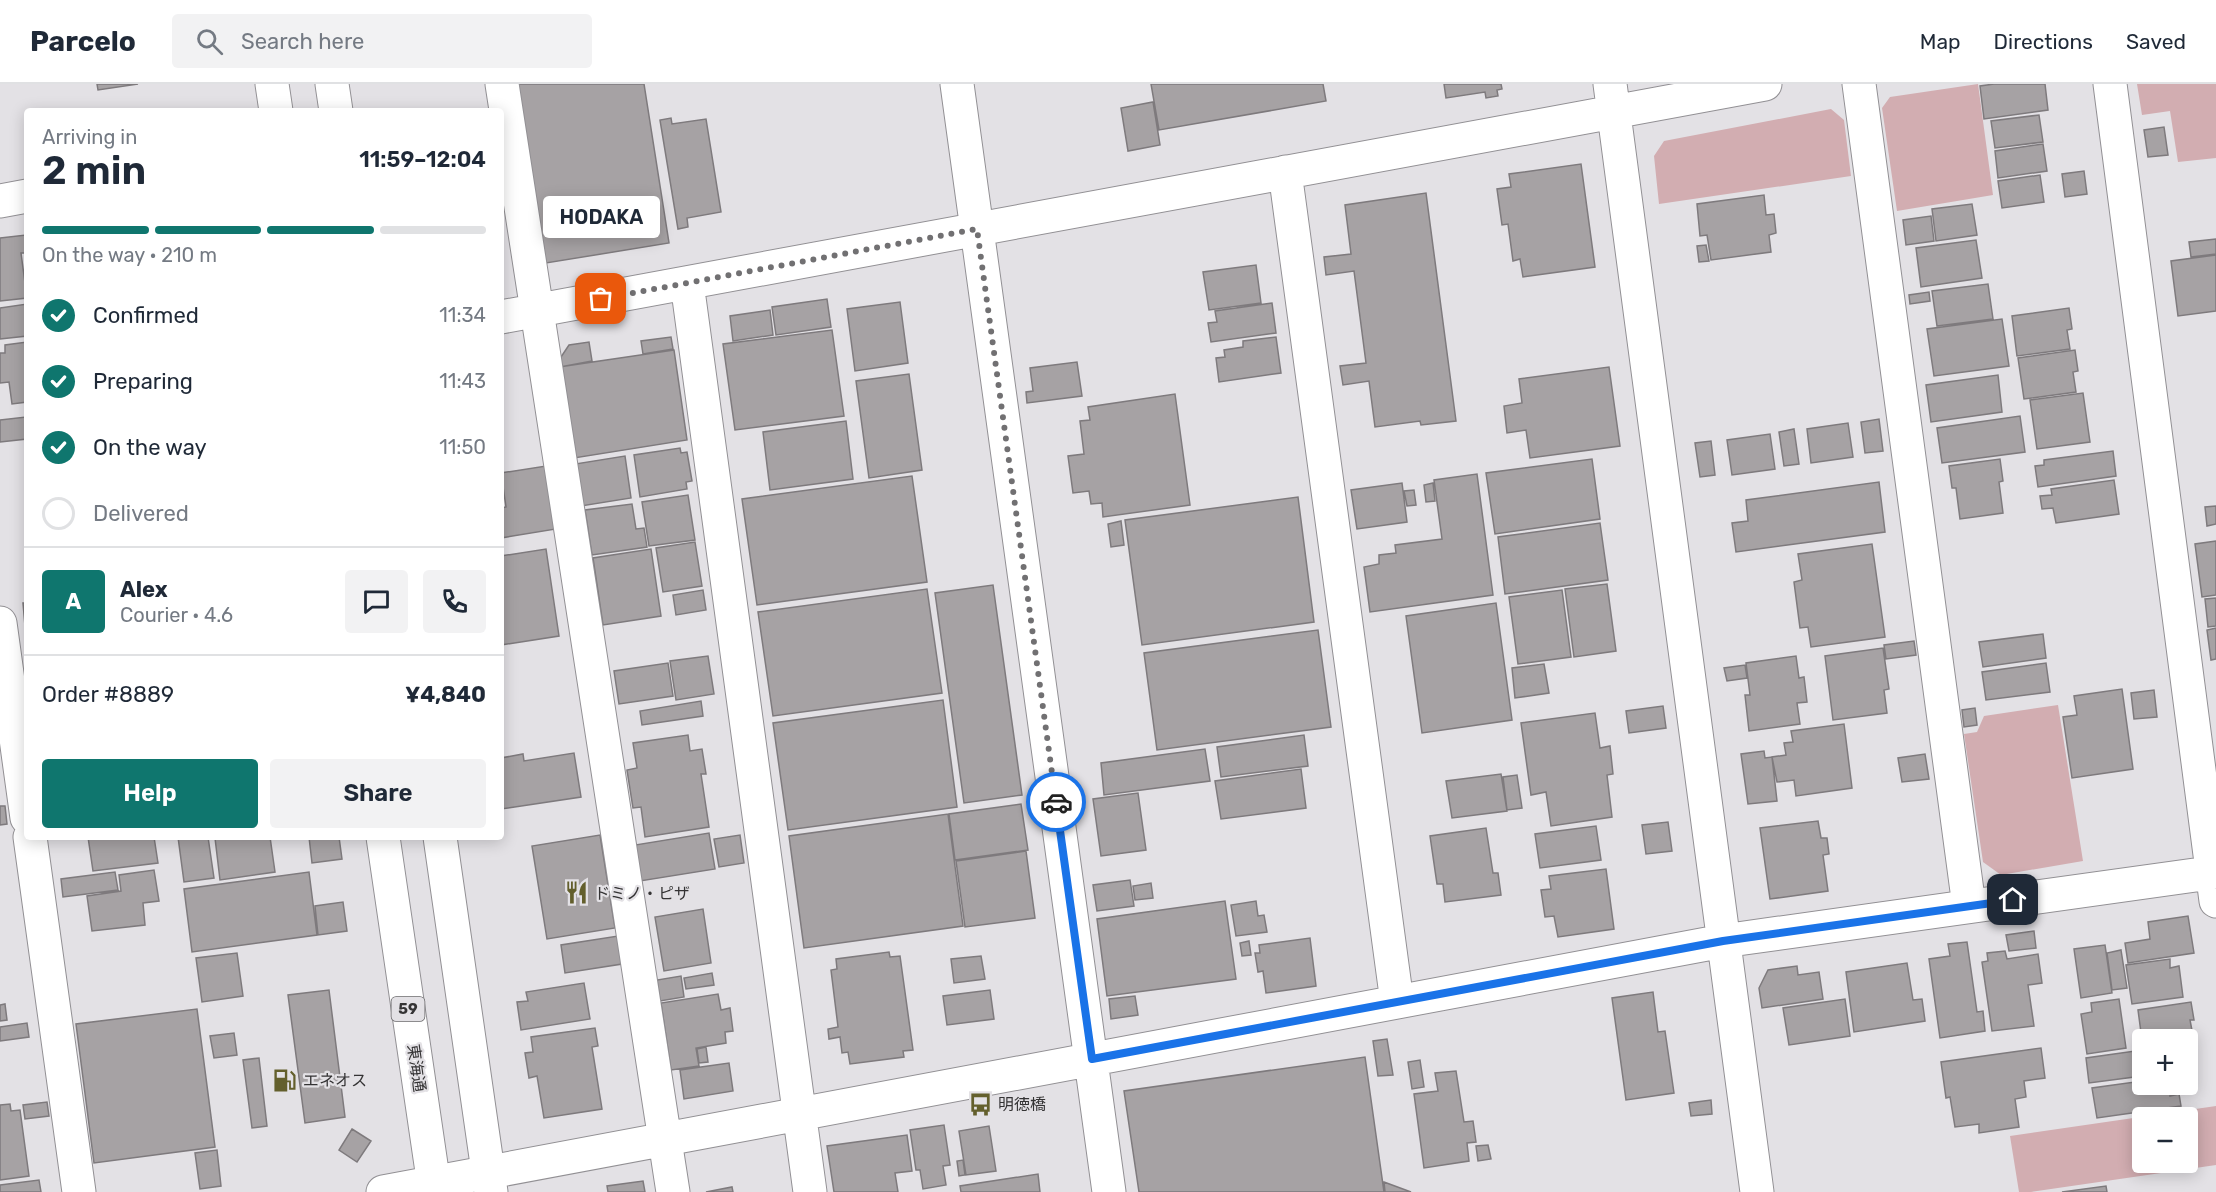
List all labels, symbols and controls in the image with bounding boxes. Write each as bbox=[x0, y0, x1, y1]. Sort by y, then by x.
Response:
search box bbox=[172, 14, 592, 68]
text: Parcelo bbox=[30, 25, 136, 58]
icon: search bbox=[193, 25, 226, 58]
text: Search here bbox=[241, 28, 364, 55]
text: Map bbox=[1920, 29, 1961, 54]
text: Directions bbox=[1994, 29, 2093, 54]
text: Saved bbox=[2126, 29, 2186, 54]
text: Arriving in bbox=[42, 125, 137, 149]
text: 11:59–12:04 bbox=[359, 146, 486, 173]
text: 2 min bbox=[42, 148, 146, 194]
callout: HODAKA bbox=[542, 197, 660, 239]
text: HODAKA bbox=[560, 205, 643, 229]
text: On the way · 210 m bbox=[42, 243, 217, 267]
pin bbox=[575, 273, 626, 324]
icon: bag bbox=[584, 282, 617, 315]
icon: check bbox=[42, 299, 75, 332]
text: Confirmed bbox=[93, 302, 199, 329]
text: 11:34 bbox=[439, 303, 486, 327]
icon: check bbox=[42, 365, 75, 398]
text: Preparing bbox=[93, 368, 193, 395]
text: 11:43 bbox=[439, 369, 486, 393]
icon: check bbox=[42, 431, 75, 464]
text: On the way bbox=[93, 434, 207, 461]
text: 11:50 bbox=[439, 435, 486, 459]
text: Delivered bbox=[93, 500, 189, 527]
button: chat bbox=[345, 570, 408, 633]
button: phone bbox=[423, 570, 486, 633]
text: Alex bbox=[120, 576, 168, 603]
text: A bbox=[66, 588, 81, 615]
text: Courier · 4.6 bbox=[120, 603, 233, 627]
text: Order #8889 bbox=[42, 681, 174, 708]
text: ¥4,840 bbox=[405, 681, 486, 708]
button: Help bbox=[42, 759, 258, 828]
button: Share bbox=[270, 759, 486, 828]
courier bbox=[1026, 772, 1086, 832]
icon: car bbox=[1040, 786, 1073, 819]
pin bbox=[1987, 874, 2038, 925]
restaurant icon: ドミノ・ピザ bbox=[563, 880, 589, 906]
icon: home bbox=[1996, 883, 2029, 916]
place label: ドミノ・ピザ bbox=[594, 884, 690, 903]
road number: 59 bbox=[392, 997, 424, 1021]
map controls bbox=[2132, 1029, 2198, 1173]
button: + bbox=[2132, 1029, 2198, 1095]
street label: 東海通 bbox=[404, 1043, 429, 1093]
fuel station icon: エネオス bbox=[272, 1067, 298, 1093]
place label: エネオス bbox=[303, 1071, 367, 1090]
bus stop icon: 明徳橋 bbox=[967, 1091, 993, 1117]
place label: 明徳橋 bbox=[998, 1095, 1046, 1114]
button: − bbox=[2132, 1107, 2198, 1173]

